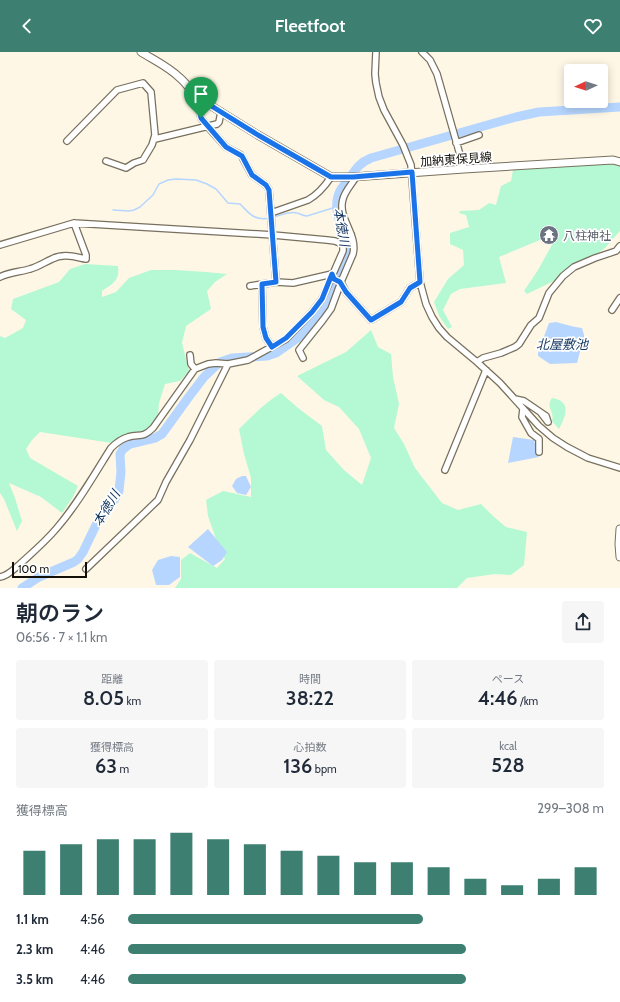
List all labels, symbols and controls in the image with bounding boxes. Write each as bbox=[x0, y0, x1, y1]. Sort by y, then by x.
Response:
icon: back bbox=[16, 15, 38, 37]
text: Fleetfoot bbox=[275, 15, 345, 37]
icon: heart bbox=[582, 15, 604, 37]
north arrow bbox=[564, 64, 608, 108]
map controls bbox=[564, 64, 608, 108]
pin bbox=[184, 77, 218, 118]
icon: arrive bbox=[190, 83, 212, 105]
street label: 加納東保見線 bbox=[420, 149, 492, 169]
water label: 本徳川 bbox=[331, 206, 354, 250]
temple icon: 八柱神社 bbox=[538, 224, 560, 246]
place label: 八柱神社 bbox=[563, 228, 611, 243]
water label: 北屋敷池 bbox=[536, 336, 590, 352]
water label: 本徳川 bbox=[89, 485, 124, 529]
scale bar bbox=[12, 560, 87, 579]
text: 100 m bbox=[18, 562, 49, 576]
text: 朝のラン bbox=[16, 600, 104, 627]
button: share bbox=[562, 601, 604, 643]
text: 06:56 · 7 × 1.1 km bbox=[16, 629, 107, 645]
text: 距離 bbox=[101, 672, 123, 686]
text: 時間 bbox=[299, 672, 321, 686]
text: ペース bbox=[492, 672, 524, 686]
text: 8.05 bbox=[83, 686, 124, 710]
text: 38:22 bbox=[286, 686, 334, 710]
text: 4:46 bbox=[478, 686, 518, 710]
text: km bbox=[124, 694, 141, 708]
text: /km bbox=[518, 694, 538, 708]
text: kcal bbox=[499, 739, 517, 753]
text: 獲得標高 bbox=[90, 740, 134, 754]
text: 心拍数 bbox=[294, 740, 327, 754]
text: 528 bbox=[491, 753, 525, 777]
text: 63 bbox=[95, 754, 117, 778]
text: 136 bbox=[283, 754, 312, 778]
text: m bbox=[117, 762, 129, 776]
text: bpm bbox=[312, 762, 337, 776]
text: 299–308 m bbox=[537, 800, 604, 816]
text: 獲得標高 bbox=[16, 802, 68, 818]
text: 1.1 km bbox=[16, 911, 49, 927]
text: 4:56 bbox=[80, 911, 105, 927]
text: 2.3 km bbox=[16, 941, 53, 957]
text: 4:46 bbox=[80, 941, 105, 957]
text: 3.5 km bbox=[16, 971, 53, 987]
text: 4:46 bbox=[80, 971, 105, 987]

